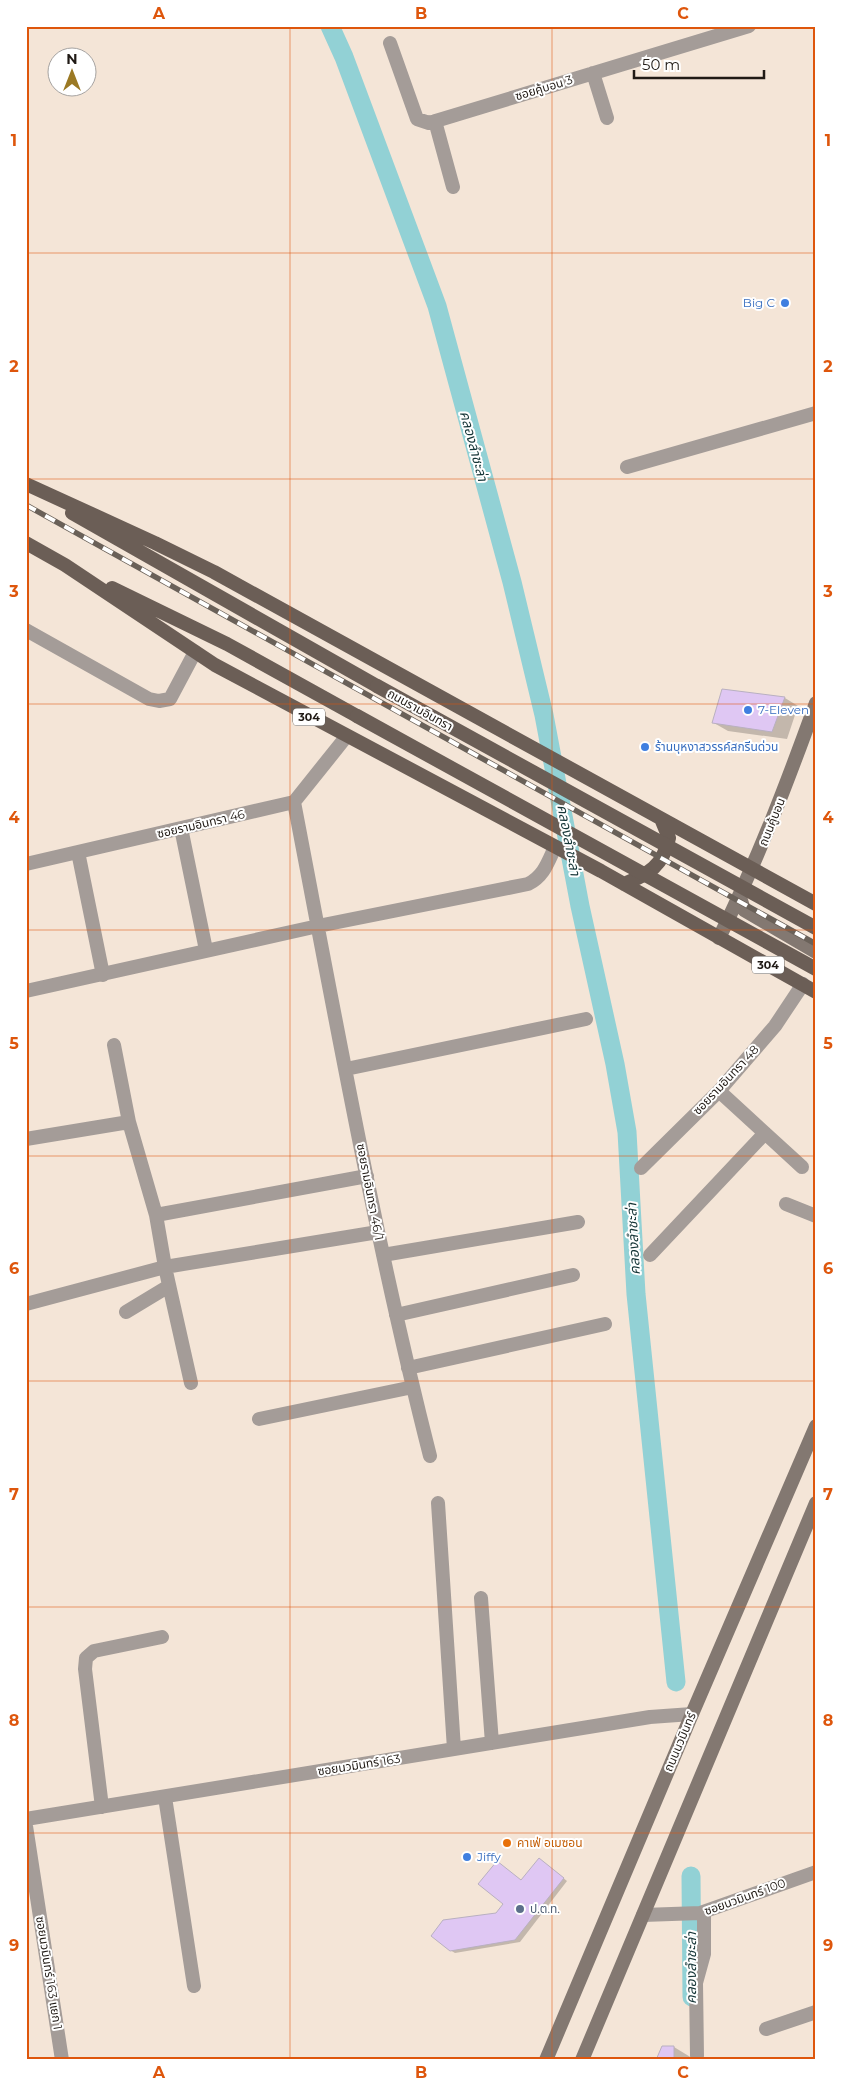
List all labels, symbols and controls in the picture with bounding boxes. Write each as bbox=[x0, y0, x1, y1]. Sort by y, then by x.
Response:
text: A bbox=[152, 4, 166, 23]
text: B bbox=[415, 4, 427, 23]
text: C bbox=[677, 4, 689, 23]
north arrow bbox=[48, 48, 98, 98]
scale bar bbox=[634, 48, 764, 80]
text: N bbox=[66, 50, 78, 68]
text: 50 m bbox=[642, 55, 680, 74]
street label: ซอยคู้บอน 3 bbox=[513, 72, 575, 103]
text: 1 bbox=[11, 131, 17, 150]
text: 1 bbox=[825, 131, 831, 150]
place label: Big C bbox=[743, 295, 775, 310]
marker: Big C bbox=[779, 297, 791, 309]
text: 2 bbox=[9, 357, 19, 376]
text: 2 bbox=[823, 357, 833, 376]
water label: คลองลำชะล่า bbox=[456, 409, 492, 484]
text: 3 bbox=[8, 582, 19, 601]
text: 3 bbox=[822, 582, 833, 601]
street label: ถนนรามอินทรา bbox=[385, 685, 456, 734]
place label: 7-Eleven bbox=[758, 702, 809, 717]
marker: 7-Eleven bbox=[742, 704, 754, 716]
road number: 304 bbox=[293, 709, 325, 726]
place label: ร้านบุหงาสวรรค์สกรีนด่วน bbox=[655, 739, 778, 754]
marker: ร้านบุหงาสวรรค์สกรีนด่วน bbox=[639, 741, 651, 753]
street label: ถนนคู้บอน bbox=[755, 795, 788, 848]
water label: คลองลำชะล่า bbox=[553, 803, 585, 878]
street label: ซอยรามอินทรา 46 bbox=[156, 806, 246, 841]
text: 4 bbox=[8, 808, 20, 827]
text: 4 bbox=[822, 808, 834, 827]
road number: 304 bbox=[752, 956, 784, 974]
text: 5 bbox=[9, 1034, 19, 1053]
text: 5 bbox=[823, 1034, 833, 1053]
street label: ซอยรามอินทรา 48 bbox=[689, 1041, 762, 1118]
street label: ซอยรามอินทรา 46/1 bbox=[354, 1142, 387, 1242]
water label: คลองลำชะล่า bbox=[622, 1201, 644, 1275]
text: 6 bbox=[9, 1259, 19, 1278]
text: 6 bbox=[823, 1259, 833, 1278]
text: 7 bbox=[9, 1485, 19, 1504]
text: 7 bbox=[823, 1485, 833, 1504]
street label: ถนนนวมินทร์ bbox=[660, 1709, 699, 1774]
text: 8 bbox=[9, 1711, 19, 1730]
text: 8 bbox=[823, 1711, 833, 1730]
street label: ซอยนวมินทร์ 163 bbox=[317, 1751, 402, 1778]
place label: คาเฟ่ อเมซอน bbox=[517, 1835, 583, 1850]
marker: คาเฟ่ อเมซอน bbox=[501, 1837, 513, 1849]
place label: Jiffy bbox=[476, 1849, 501, 1864]
marker: Jiffy bbox=[461, 1851, 473, 1863]
street label: ซอยนวมินทร์ 100 bbox=[702, 1875, 787, 1918]
place label: ป.ต.ท. bbox=[530, 1901, 560, 1916]
marker: ป.ต.ท. bbox=[514, 1903, 526, 1915]
street label: ซอยนวมินทร์ 163 แยก 1 bbox=[33, 1915, 66, 2031]
water label: คลองลำชะล่า bbox=[682, 1931, 700, 2004]
text: 9 bbox=[9, 1936, 19, 1955]
text: 9 bbox=[823, 1936, 833, 1955]
text: A bbox=[152, 2063, 166, 2082]
text: B bbox=[415, 2063, 427, 2082]
text: C bbox=[677, 2063, 689, 2082]

